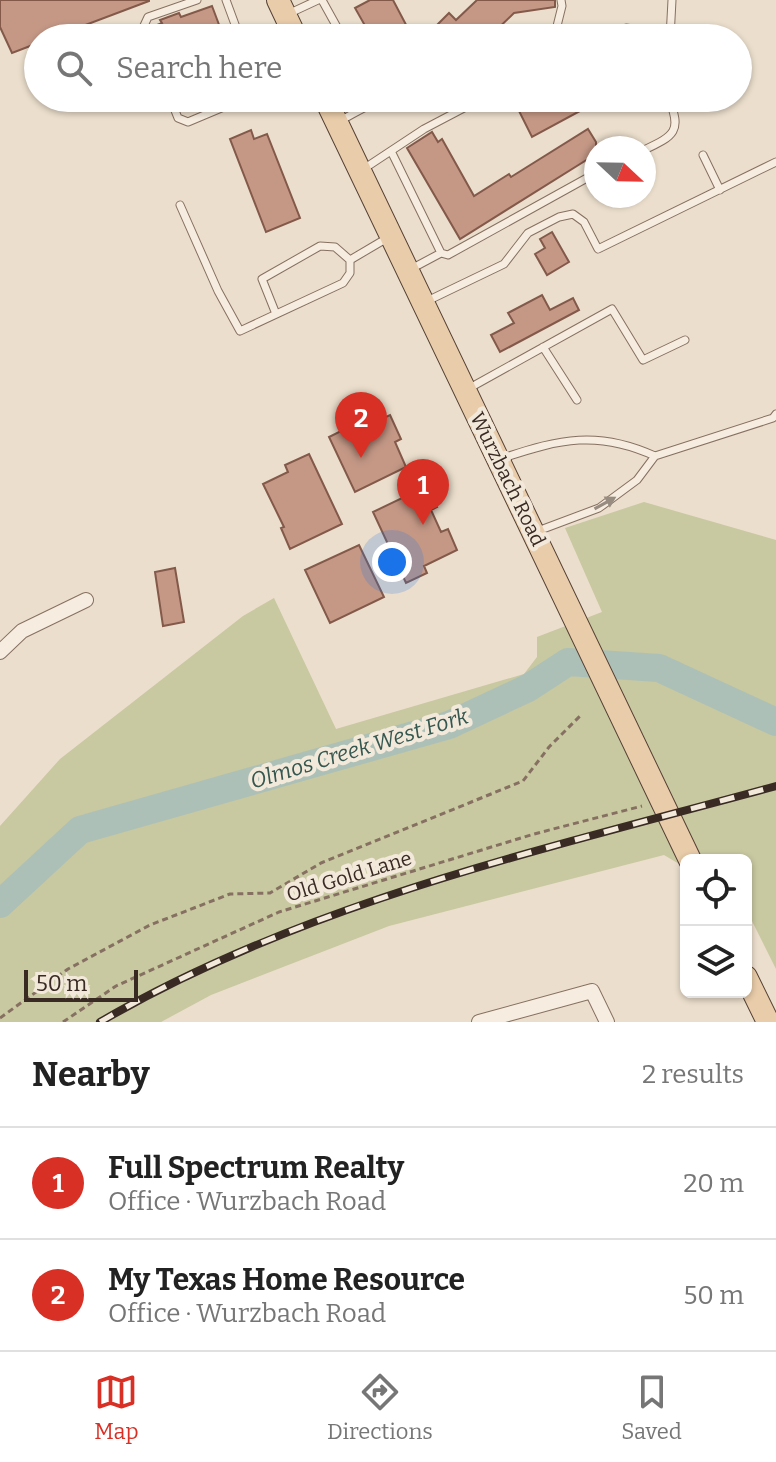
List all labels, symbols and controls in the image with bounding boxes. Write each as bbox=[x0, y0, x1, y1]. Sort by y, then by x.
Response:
search box bbox=[24, 24, 752, 112]
icon: search bbox=[52, 46, 96, 90]
text: Search here bbox=[116, 50, 283, 86]
north arrow bbox=[584, 136, 656, 208]
pin: 2 bbox=[335, 392, 387, 458]
street label: Wurzbach Road bbox=[465, 408, 551, 550]
pin: 1 bbox=[397, 459, 449, 525]
one-way arrow bbox=[594, 496, 616, 510]
your location bbox=[372, 542, 412, 582]
water label: Olmos Creek West Fork bbox=[247, 702, 472, 795]
street label: Old Gold Lane bbox=[284, 846, 414, 906]
map controls bbox=[680, 854, 752, 998]
button: locate bbox=[680, 854, 752, 926]
button: layers bbox=[680, 926, 752, 998]
scale bar bbox=[24, 966, 138, 1002]
text: 50 m bbox=[36, 970, 87, 997]
text: Nearby bbox=[32, 1054, 150, 1095]
text: 2 results bbox=[642, 1059, 744, 1090]
text: Full Spectrum Realty bbox=[108, 1150, 404, 1186]
text: 1 bbox=[52, 1168, 64, 1199]
text: 20 m bbox=[683, 1168, 744, 1199]
text: Office · Wurzbach Road bbox=[108, 1186, 386, 1217]
text: My Texas Home Resource bbox=[108, 1262, 465, 1298]
text: 2 bbox=[51, 1280, 65, 1311]
text: 50 m bbox=[683, 1280, 744, 1311]
text: Office · Wurzbach Road bbox=[108, 1298, 386, 1329]
tab: Map bbox=[94, 1370, 139, 1445]
tab: Directions bbox=[327, 1370, 433, 1445]
tab: Saved bbox=[621, 1370, 682, 1445]

